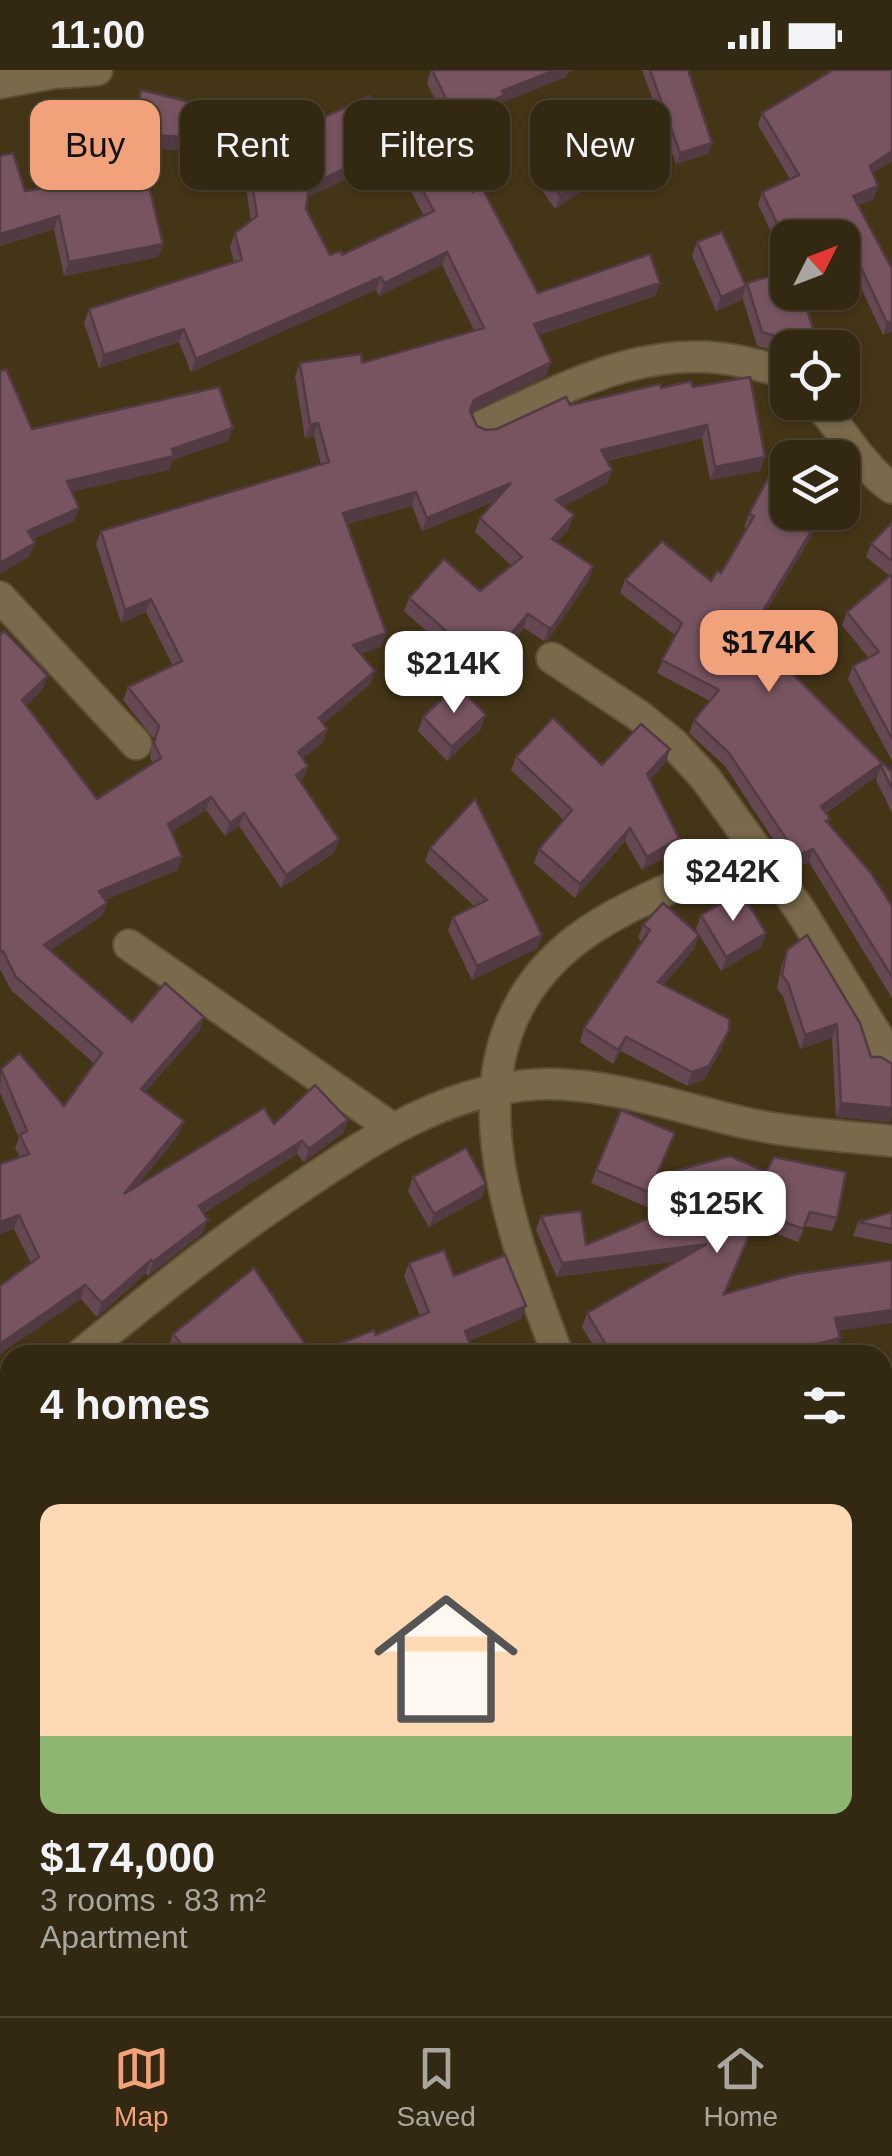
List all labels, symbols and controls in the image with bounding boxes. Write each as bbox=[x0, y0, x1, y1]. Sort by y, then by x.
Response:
text: 11:00 bbox=[50, 14, 145, 56]
chip: Buy bbox=[30, 100, 160, 190]
chip: Rent bbox=[180, 100, 324, 190]
chip: Filters bbox=[344, 100, 510, 190]
chip: New bbox=[530, 100, 670, 190]
north arrow bbox=[770, 220, 860, 310]
map controls bbox=[770, 220, 860, 530]
button: locate bbox=[770, 330, 860, 420]
button: layers bbox=[770, 440, 860, 530]
pin: $174K bbox=[699, 610, 839, 695]
text: $174K bbox=[722, 624, 816, 660]
pin: $214K bbox=[384, 631, 524, 716]
text: $214K bbox=[407, 645, 501, 681]
pin: $242K bbox=[663, 839, 803, 924]
text: $242K bbox=[686, 853, 780, 889]
pin: $125K bbox=[647, 1171, 787, 1256]
text: $125K bbox=[670, 1185, 764, 1221]
icon: filters bbox=[797, 1378, 852, 1433]
text: 4 homes bbox=[40, 1381, 210, 1428]
icon: home bbox=[356, 1569, 536, 1749]
text: $174,000 bbox=[40, 1834, 215, 1881]
text: 3 rooms · 83 m² bbox=[40, 1882, 266, 1918]
text: Apartment bbox=[40, 1919, 188, 1955]
tab: Map bbox=[114, 2041, 169, 2133]
tab: Saved bbox=[396, 2041, 476, 2133]
tab: Home bbox=[703, 2041, 778, 2133]

